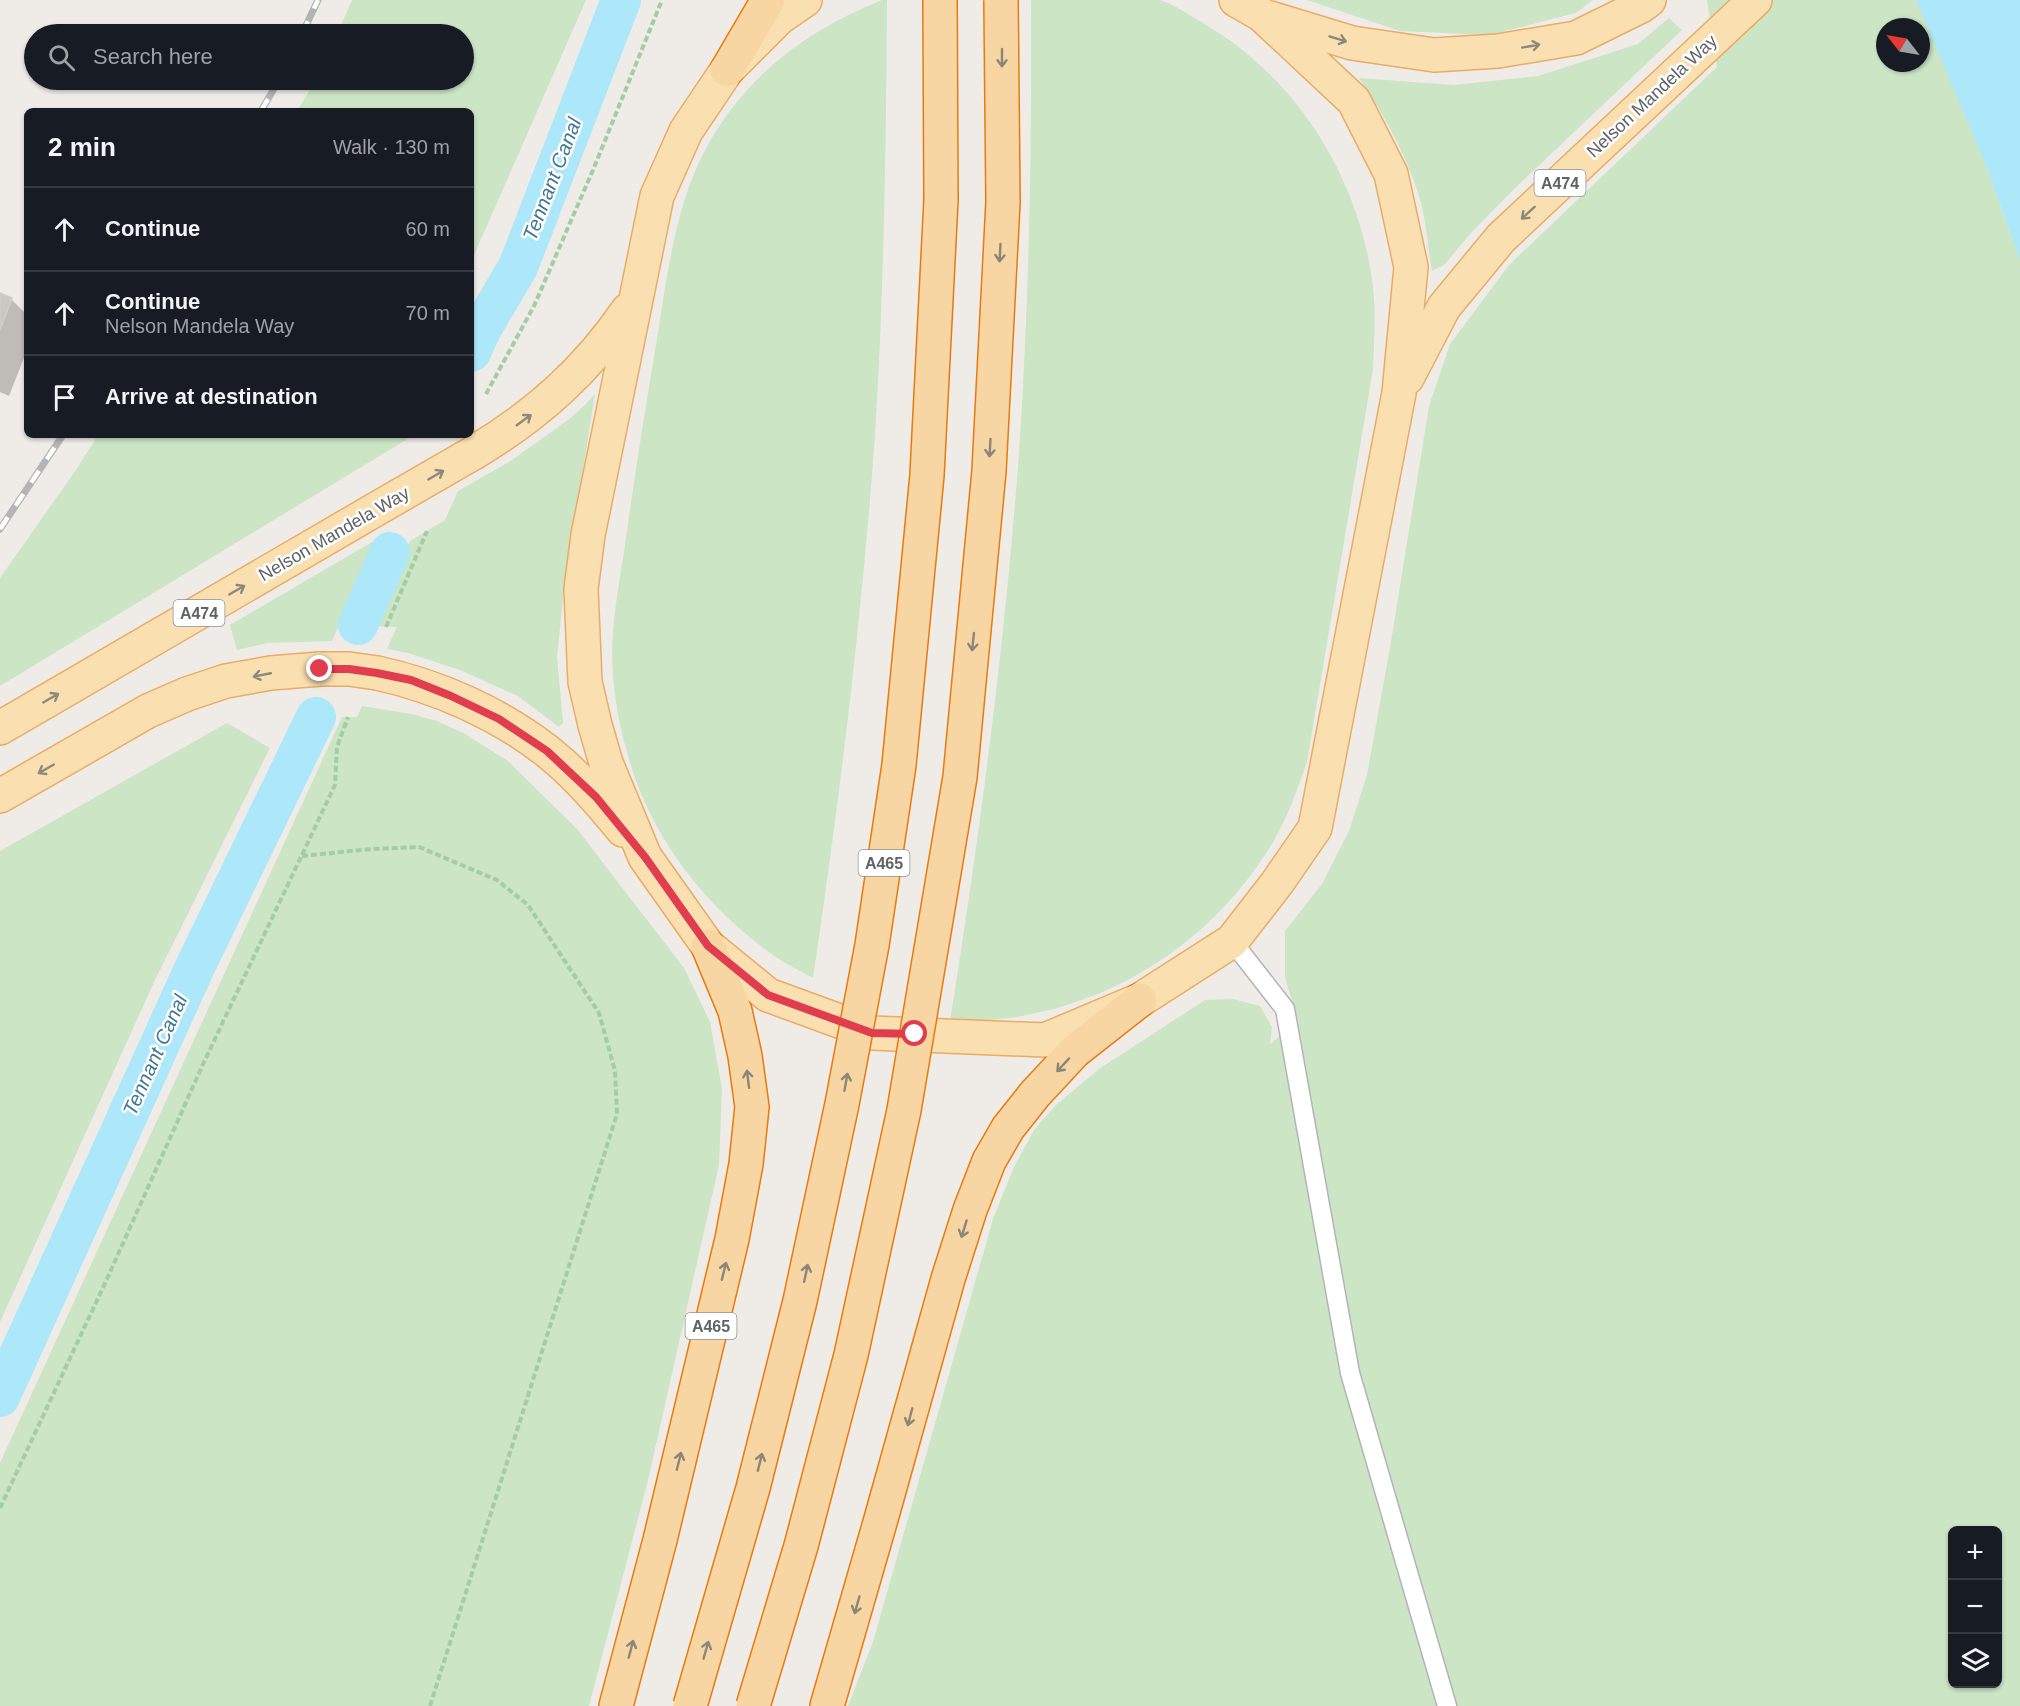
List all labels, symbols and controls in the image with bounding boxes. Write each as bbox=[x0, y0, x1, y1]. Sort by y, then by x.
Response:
north arrow bbox=[1876, 18, 1930, 72]
search box bbox=[24, 24, 474, 90]
street label: Nelson Mandela Way bbox=[1583, 31, 1721, 161]
one-way arrow bbox=[1328, 34, 1347, 45]
one-way arrow bbox=[1521, 40, 1540, 51]
icon: search bbox=[45, 41, 78, 74]
text: Search here bbox=[93, 44, 213, 69]
one-way arrow bbox=[996, 48, 1008, 68]
water label: Tennant Canal bbox=[519, 114, 586, 243]
text: 2 min bbox=[48, 132, 116, 162]
text: Walk · 130 m bbox=[333, 136, 450, 158]
road number: A474 bbox=[1534, 170, 1586, 196]
one-way arrow bbox=[1521, 205, 1536, 220]
icon: ahead bbox=[48, 213, 81, 246]
text: Continue bbox=[105, 216, 200, 241]
text: 60 m bbox=[406, 218, 450, 240]
one-way arrow bbox=[994, 243, 1005, 263]
text: Continue bbox=[105, 289, 200, 314]
icon: ahead bbox=[48, 297, 81, 330]
text: 70 m bbox=[406, 302, 450, 324]
text: Nelson Mandela Way bbox=[105, 315, 294, 337]
icon: arrive bbox=[48, 381, 81, 414]
text: Arrive at destination bbox=[105, 384, 318, 409]
one-way arrow bbox=[516, 414, 532, 426]
one-way arrow bbox=[985, 438, 996, 458]
one-way arrow bbox=[427, 469, 444, 481]
street label: Nelson Mandela Way bbox=[255, 483, 413, 585]
one-way arrow bbox=[228, 584, 246, 595]
road number: A474 bbox=[174, 600, 224, 626]
one-way arrow bbox=[967, 632, 978, 652]
route end bbox=[306, 655, 332, 681]
one-way arrow bbox=[252, 670, 272, 681]
one-way arrow bbox=[42, 692, 59, 704]
one-way arrow bbox=[38, 763, 55, 775]
road number: A465 bbox=[858, 850, 910, 876]
water label: Tennant Canal bbox=[119, 991, 192, 1119]
route start bbox=[901, 1020, 927, 1046]
one-way arrow bbox=[1056, 1057, 1070, 1072]
one-way arrow bbox=[743, 1069, 754, 1089]
one-way arrow bbox=[841, 1073, 852, 1092]
one-way arrow bbox=[957, 1220, 968, 1239]
one-way arrow bbox=[719, 1262, 731, 1281]
one-way arrow bbox=[801, 1264, 812, 1283]
road number: A465 bbox=[686, 1313, 736, 1339]
one-way arrow bbox=[904, 1407, 915, 1426]
one-way arrow bbox=[673, 1451, 685, 1470]
one-way arrow bbox=[754, 1453, 766, 1472]
map controls bbox=[1948, 1526, 2002, 1688]
button: + bbox=[1948, 1526, 2002, 1580]
button: − bbox=[1948, 1580, 2002, 1634]
one-way arrow bbox=[851, 1595, 862, 1614]
button: layers bbox=[1948, 1634, 2002, 1688]
one-way arrow bbox=[625, 1640, 637, 1659]
one-way arrow bbox=[701, 1641, 712, 1660]

